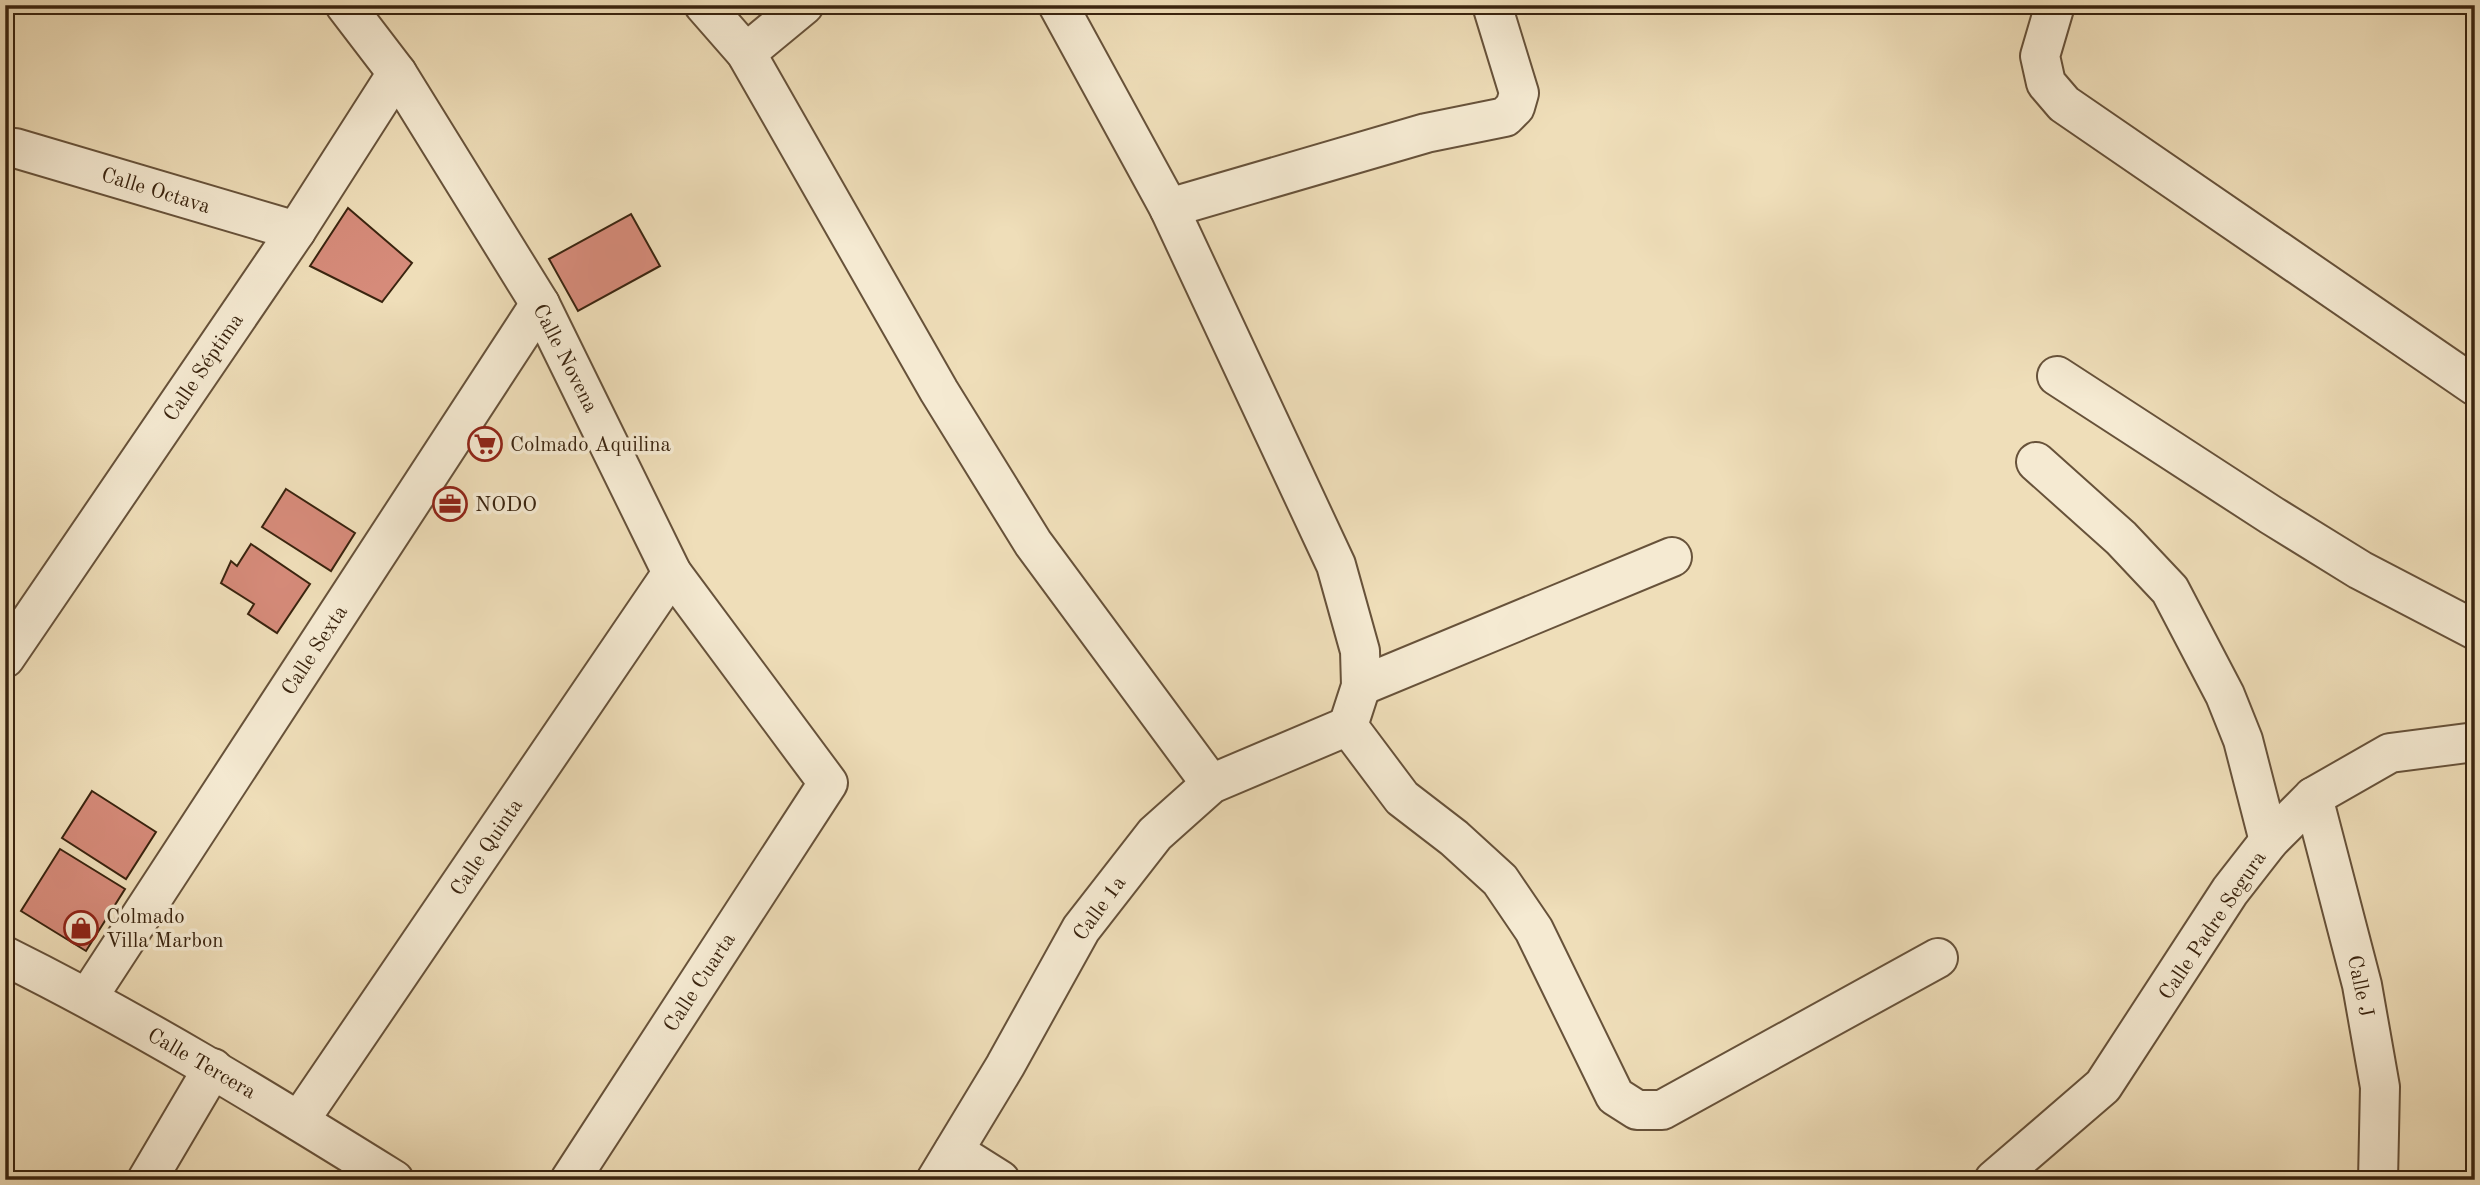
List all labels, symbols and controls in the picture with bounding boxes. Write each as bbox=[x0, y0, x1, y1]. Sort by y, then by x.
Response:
street label: Calle Octava bbox=[98, 165, 213, 218]
street label: Calle Novena bbox=[528, 301, 601, 416]
street label: Calle Séptima bbox=[161, 310, 248, 426]
supermarket icon: Colmado Aquilina bbox=[466, 425, 504, 463]
place label: Colmado Aquilina bbox=[510, 435, 671, 456]
office icon: NODO bbox=[431, 485, 469, 523]
place label: NODO bbox=[475, 495, 537, 516]
street label: Calle Sexta bbox=[278, 602, 352, 700]
street label: Calle Quinta bbox=[447, 796, 527, 900]
street label: Calle Padre Segura bbox=[2156, 848, 2271, 1004]
street label: Calle 1a bbox=[1070, 873, 1130, 945]
place label: Colmado Villa Marbon bbox=[106, 907, 224, 952]
shop icon: Colmado Villa Marbon bbox=[62, 909, 100, 947]
street label: Calle Cuarta bbox=[661, 930, 740, 1036]
street label: Calle J bbox=[2343, 953, 2376, 1019]
street label: Calle Tercera bbox=[144, 1025, 259, 1104]

